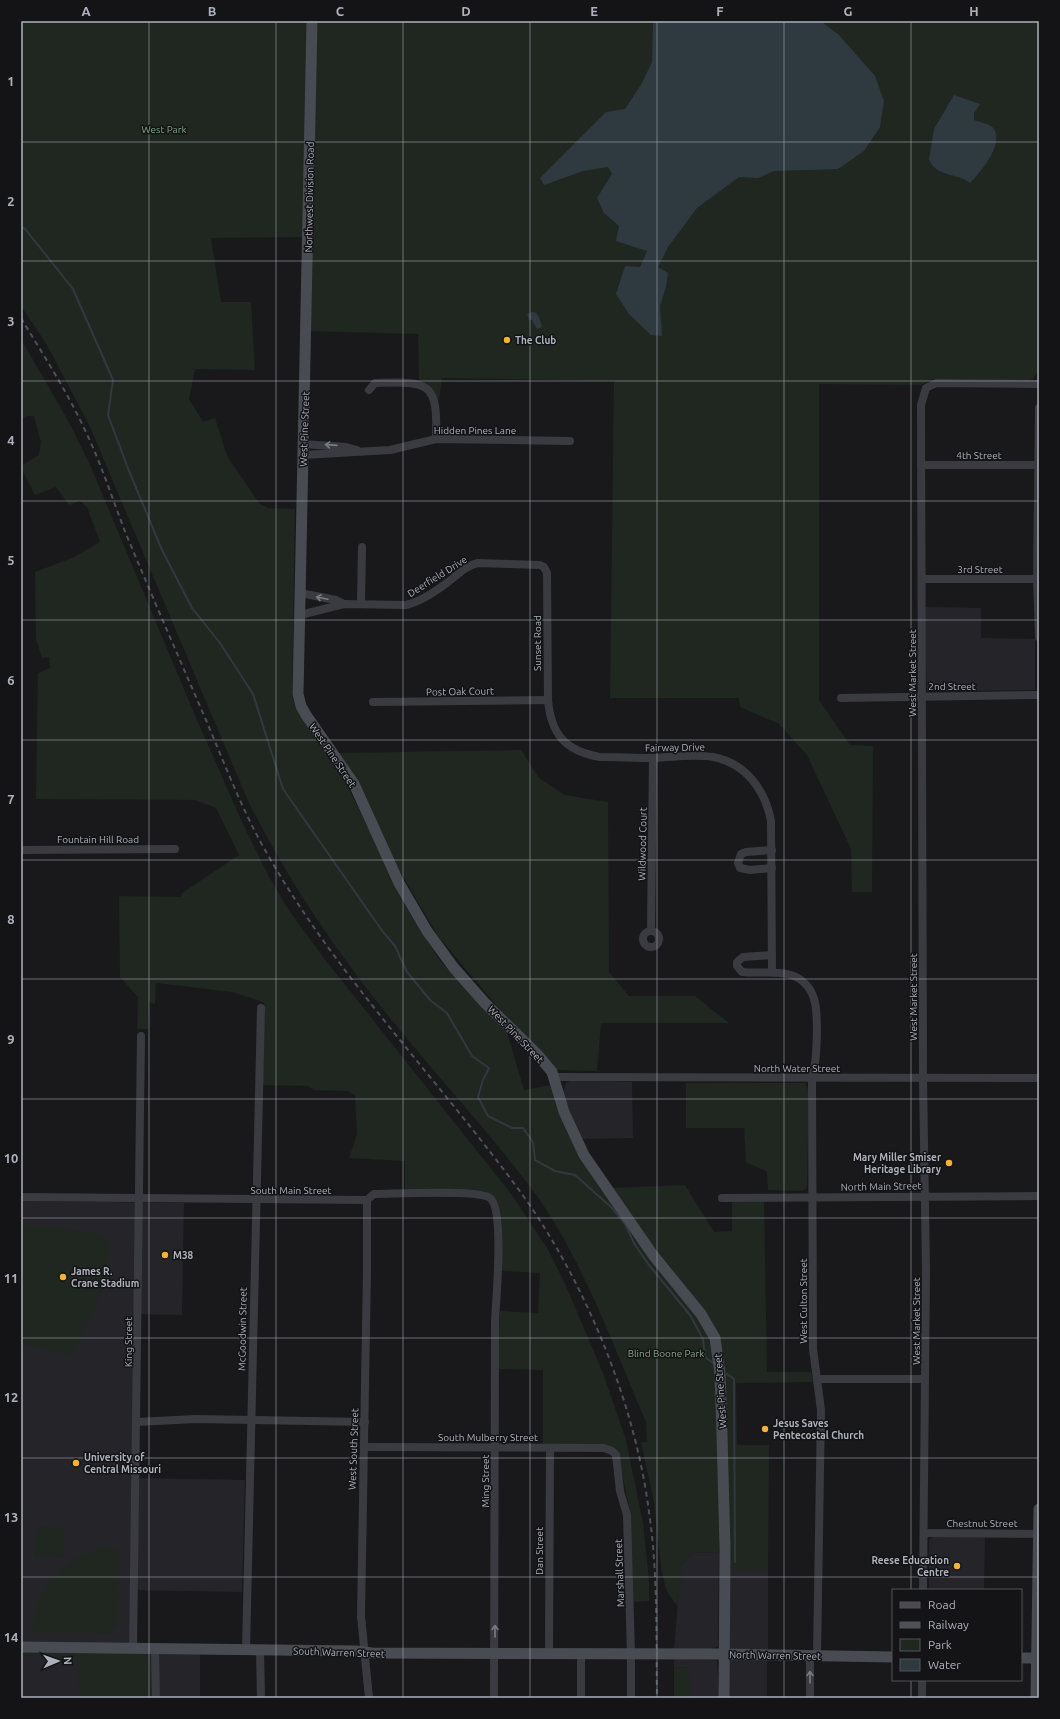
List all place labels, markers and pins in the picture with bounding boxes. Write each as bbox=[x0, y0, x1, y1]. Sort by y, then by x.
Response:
marker: The Club bbox=[502, 335, 512, 345]
place label: The Club bbox=[515, 335, 556, 346]
place label: Mary Miller Smiser Heritage Library bbox=[853, 1152, 942, 1175]
marker: Mary Miller Smiser Heritage Library bbox=[944, 1158, 954, 1168]
marker: M38 bbox=[160, 1250, 170, 1260]
place label: M38 bbox=[173, 1250, 194, 1261]
place label: James R. Crane Stadium bbox=[71, 1266, 139, 1289]
marker: James R. Crane Stadium bbox=[58, 1272, 68, 1282]
place label: Jesus Saves Pentecostal Church bbox=[773, 1418, 864, 1441]
marker: Jesus Saves Pentecostal Church bbox=[760, 1424, 770, 1434]
place label: University of Central Missouri bbox=[84, 1452, 161, 1475]
marker: University of Central Missouri bbox=[71, 1458, 81, 1468]
place label: Reese Education Centre bbox=[871, 1555, 949, 1578]
marker: Reese Education Centre bbox=[952, 1561, 962, 1571]

